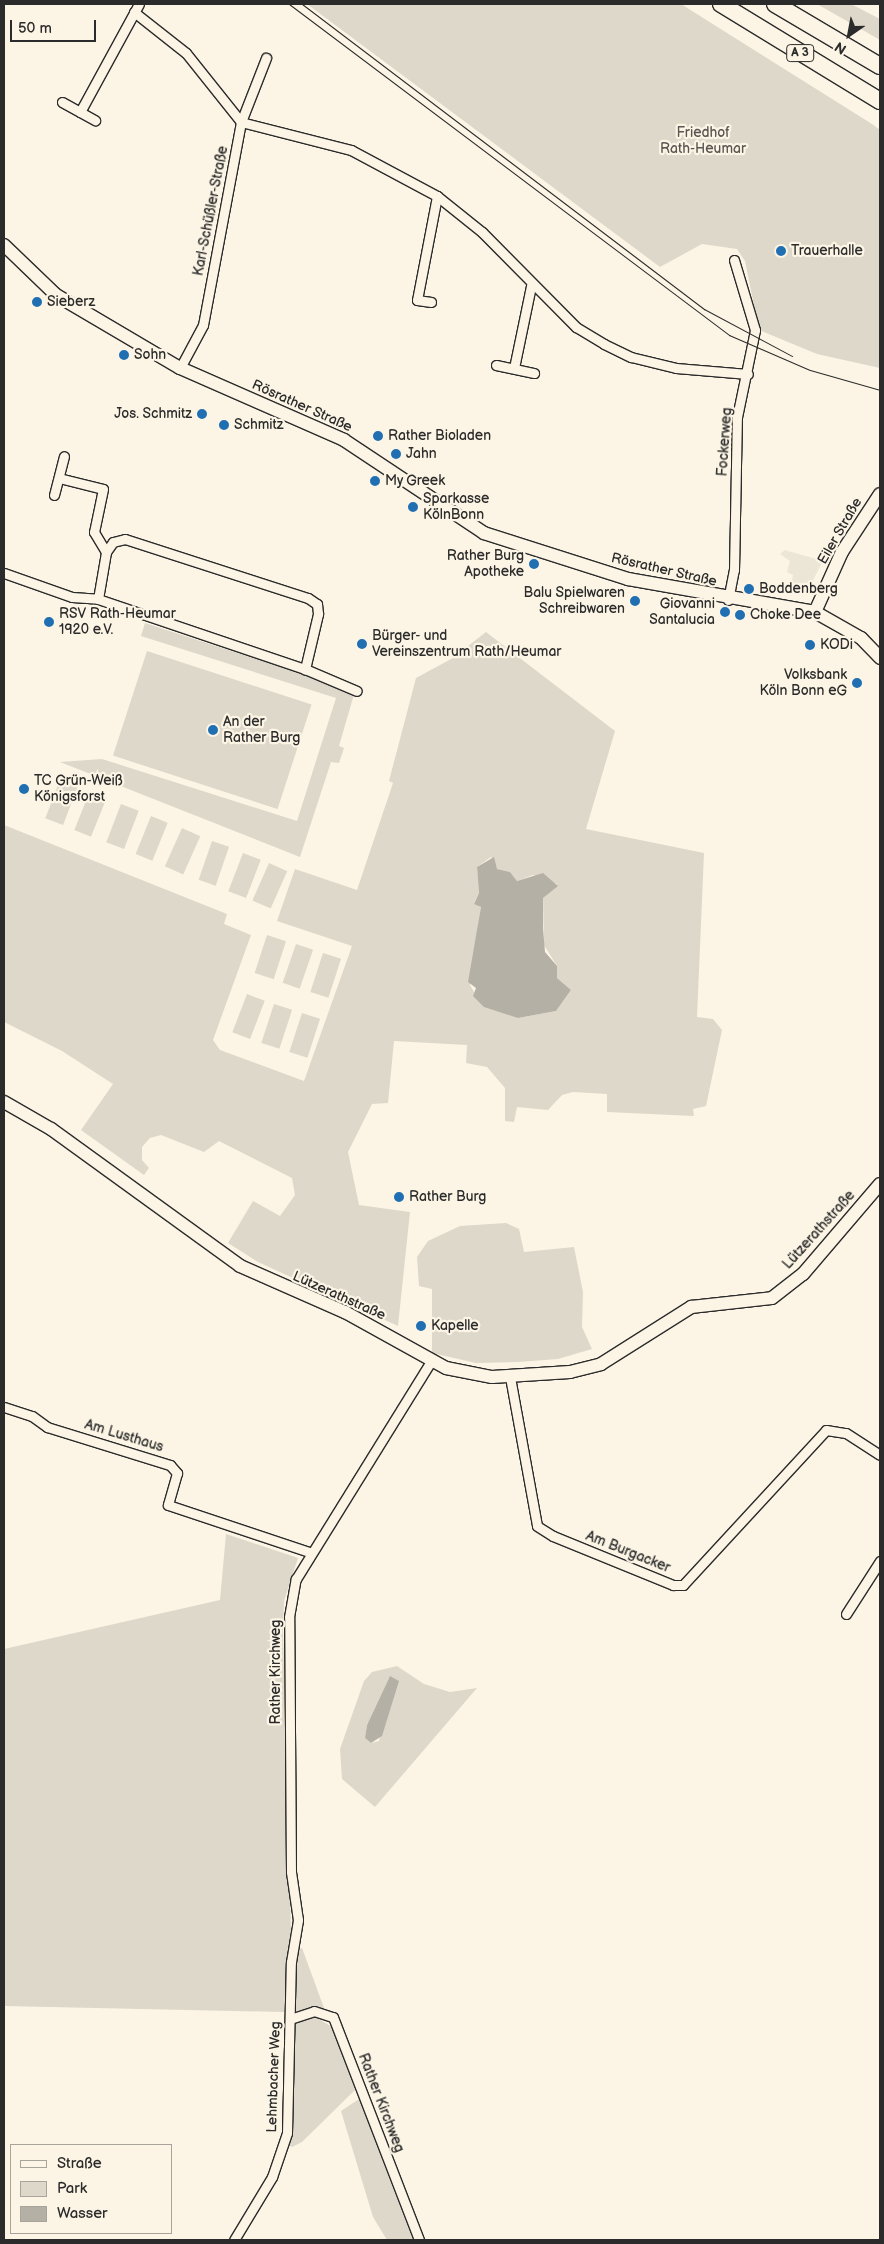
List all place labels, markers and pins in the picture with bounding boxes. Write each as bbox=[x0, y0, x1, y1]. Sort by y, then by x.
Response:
place label: Trauerhalle bbox=[791, 243, 863, 259]
marker: Trauerhalle bbox=[775, 245, 787, 257]
place label: Sieberz bbox=[47, 294, 95, 310]
marker: Sieberz bbox=[31, 296, 43, 308]
place label: Sohn bbox=[134, 347, 166, 363]
marker: Sohn bbox=[118, 349, 130, 361]
place label: Jos. Schmitz bbox=[114, 406, 192, 422]
marker: Jos. Schmitz bbox=[196, 408, 208, 420]
place label: Schmitz bbox=[234, 417, 284, 433]
marker: Schmitz bbox=[218, 419, 230, 431]
place label: Rather Bioladen bbox=[388, 428, 491, 444]
marker: Rather Bioladen bbox=[372, 430, 384, 442]
place label: Jahn bbox=[406, 446, 437, 462]
marker: Jahn bbox=[390, 448, 402, 460]
place label: My Greek bbox=[385, 473, 446, 489]
marker: My Greek bbox=[369, 475, 381, 487]
place label: Sparkasse KölnBonn bbox=[423, 491, 489, 524]
marker: Sparkasse KölnBonn bbox=[407, 501, 419, 513]
place label: Rather Burg Apotheke bbox=[447, 548, 524, 580]
marker: Rather Burg Apotheke bbox=[528, 558, 540, 570]
place label: Boddenberg bbox=[759, 581, 838, 597]
marker: Boddenberg bbox=[743, 583, 755, 595]
place label: Balu Spielwaren Schreibwaren bbox=[523, 585, 625, 618]
marker: Balu Spielwaren Schreibwaren bbox=[629, 595, 641, 607]
place label: Giovanni Santalucia bbox=[649, 596, 715, 628]
place label: RSV Rath-Heumar 1920 e.V. bbox=[59, 606, 176, 638]
marker: Giovanni Santalucia bbox=[719, 606, 731, 618]
place label: Choke Dee bbox=[750, 607, 821, 623]
marker: Choke Dee bbox=[734, 609, 746, 621]
marker: RSV Rath-Heumar 1920 e.V. bbox=[43, 616, 55, 628]
place label: Bürger- und Vereinszentrum Rath/Heumar bbox=[372, 628, 561, 660]
place label: KODi bbox=[820, 637, 853, 653]
marker: Bürger- und Vereinszentrum Rath/Heumar bbox=[356, 638, 368, 650]
marker: KODi bbox=[804, 639, 816, 651]
place label: Volksbank Köln Bonn eG bbox=[760, 667, 847, 700]
marker: Volksbank Köln Bonn eG bbox=[851, 677, 863, 689]
place label: An der Rather Burg bbox=[223, 714, 300, 746]
marker: An der Rather Burg bbox=[207, 724, 219, 736]
place label: TC Grün-Weiß Königsforst bbox=[34, 773, 123, 806]
marker: TC Grün-Weiß Königsforst bbox=[18, 783, 30, 795]
place label: Rather Burg bbox=[409, 1189, 486, 1205]
marker: Rather Burg bbox=[393, 1191, 405, 1203]
place label: Kapelle bbox=[431, 1318, 479, 1334]
marker: Kapelle bbox=[415, 1320, 427, 1332]

